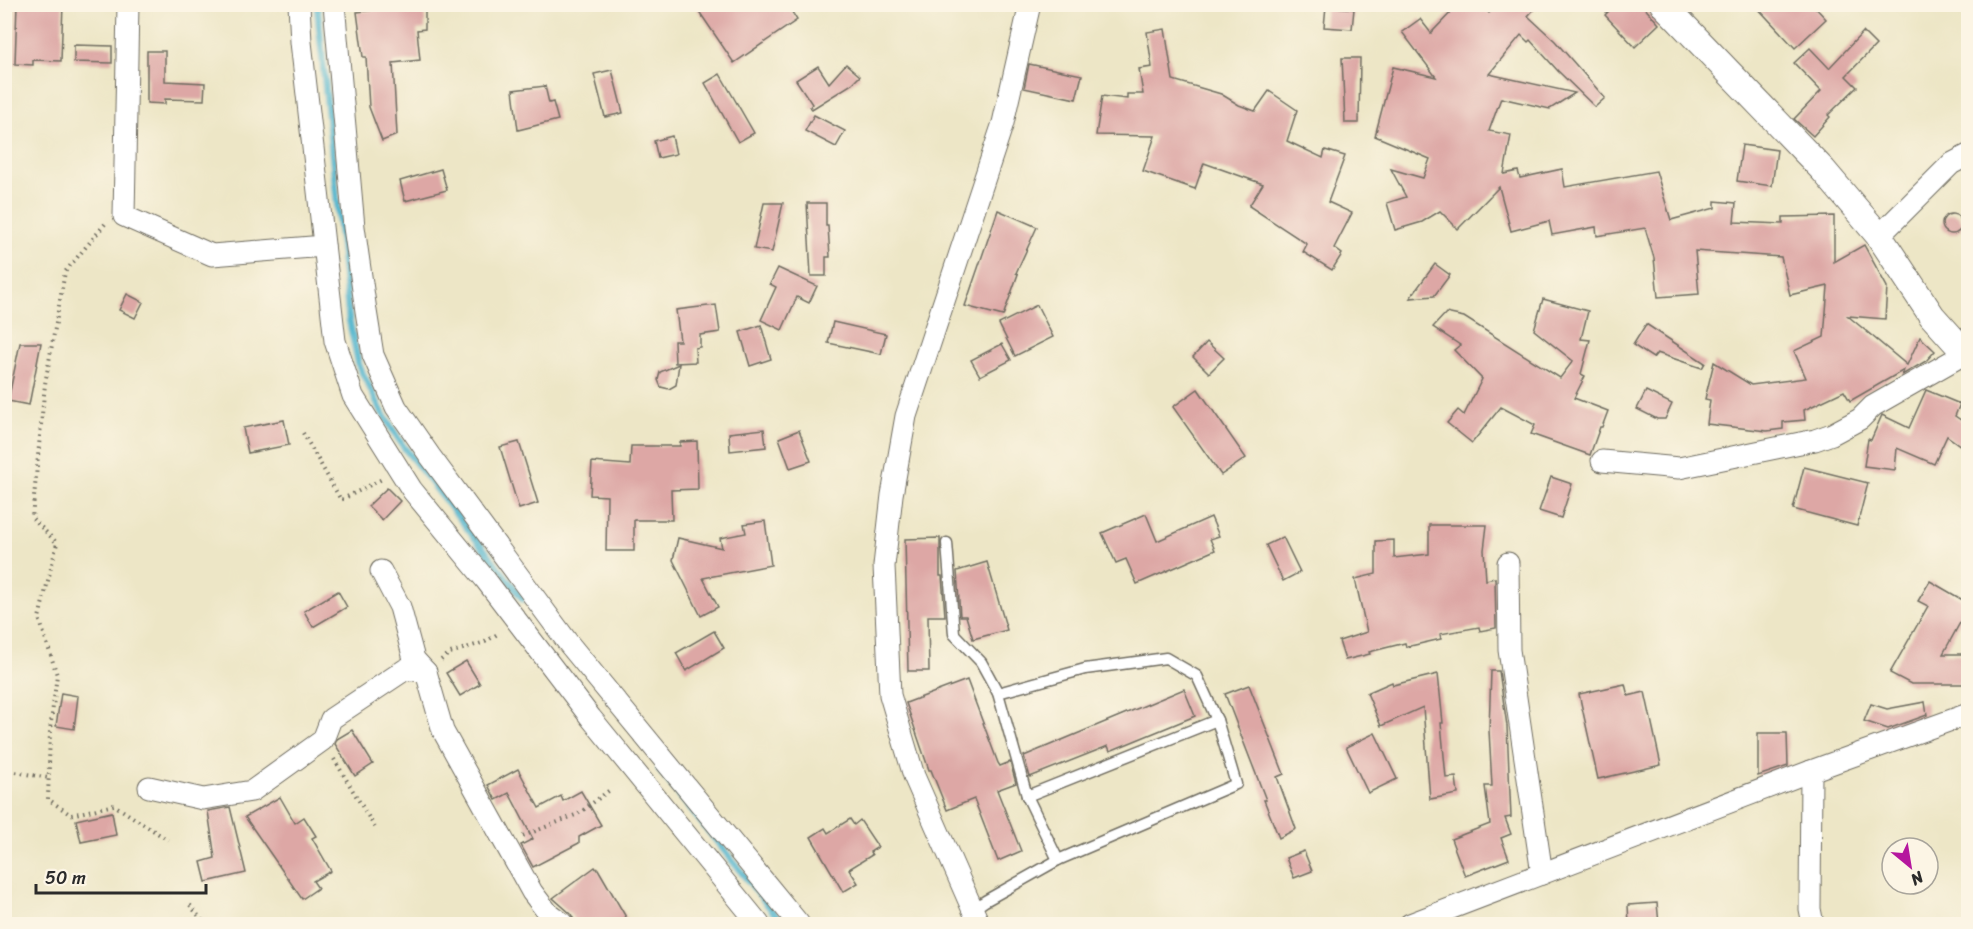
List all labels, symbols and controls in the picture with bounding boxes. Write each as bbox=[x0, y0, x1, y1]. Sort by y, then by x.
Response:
north arrow bbox=[1880, 836, 1940, 896]
scale bar bbox=[36, 857, 206, 895]
text: 50 m bbox=[45, 862, 86, 894]
text: N bbox=[1904, 863, 1930, 894]

